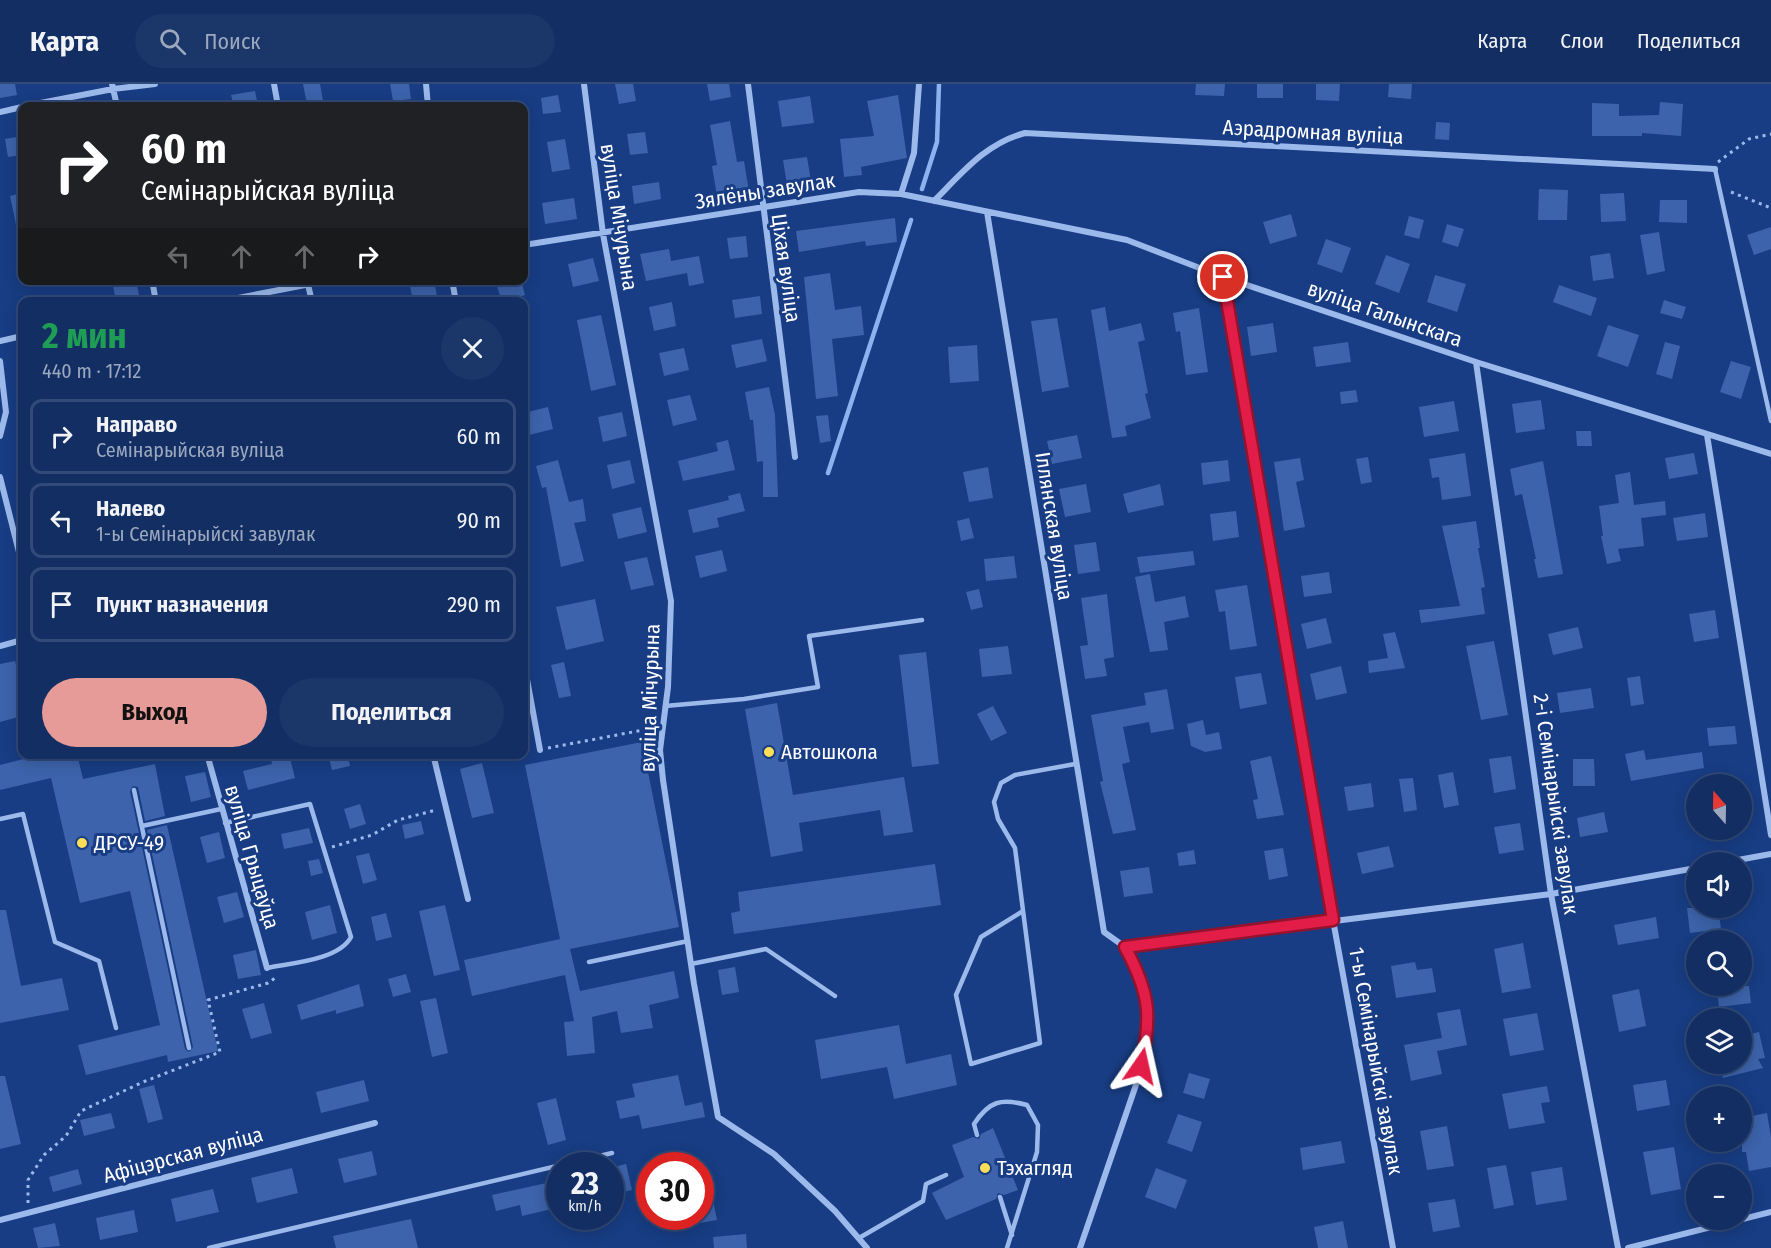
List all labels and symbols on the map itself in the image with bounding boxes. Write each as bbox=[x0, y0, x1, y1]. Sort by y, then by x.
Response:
street label: Аэрадромная вуліца bbox=[1222, 114, 1404, 150]
street label: вуліца Мічурына bbox=[595, 142, 643, 292]
street label: Зялёны завулак bbox=[693, 167, 837, 215]
street label: Ціхая вуліца bbox=[766, 212, 806, 324]
pin bbox=[1197, 251, 1248, 302]
street label: вуліца Галынскага bbox=[1304, 275, 1466, 353]
street label: Іллянская вуліца bbox=[1029, 450, 1079, 602]
street label: вуліца Мічурына bbox=[634, 623, 666, 773]
street label: 2-і Семінарыйскі завулак bbox=[1528, 692, 1584, 916]
place label: Автошкола bbox=[781, 739, 878, 765]
marker: Автошкола bbox=[762, 745, 776, 759]
north arrow bbox=[1686, 774, 1752, 840]
street label: вуліца Грыцаўца bbox=[219, 782, 285, 932]
place label: ДРСУ-49 bbox=[93, 830, 164, 856]
marker: ДРСУ-49 bbox=[75, 836, 89, 850]
street label: 1-ы Семінарыйскі завулак bbox=[1343, 945, 1409, 1177]
position arrow bbox=[1109, 1034, 1173, 1098]
street label: Афіцэрская вуліца bbox=[100, 1121, 266, 1189]
speed limit sign: 30 bbox=[636, 1152, 714, 1230]
place label: Тэхагляд bbox=[997, 1155, 1073, 1181]
marker: Тэхагляд bbox=[978, 1161, 992, 1175]

